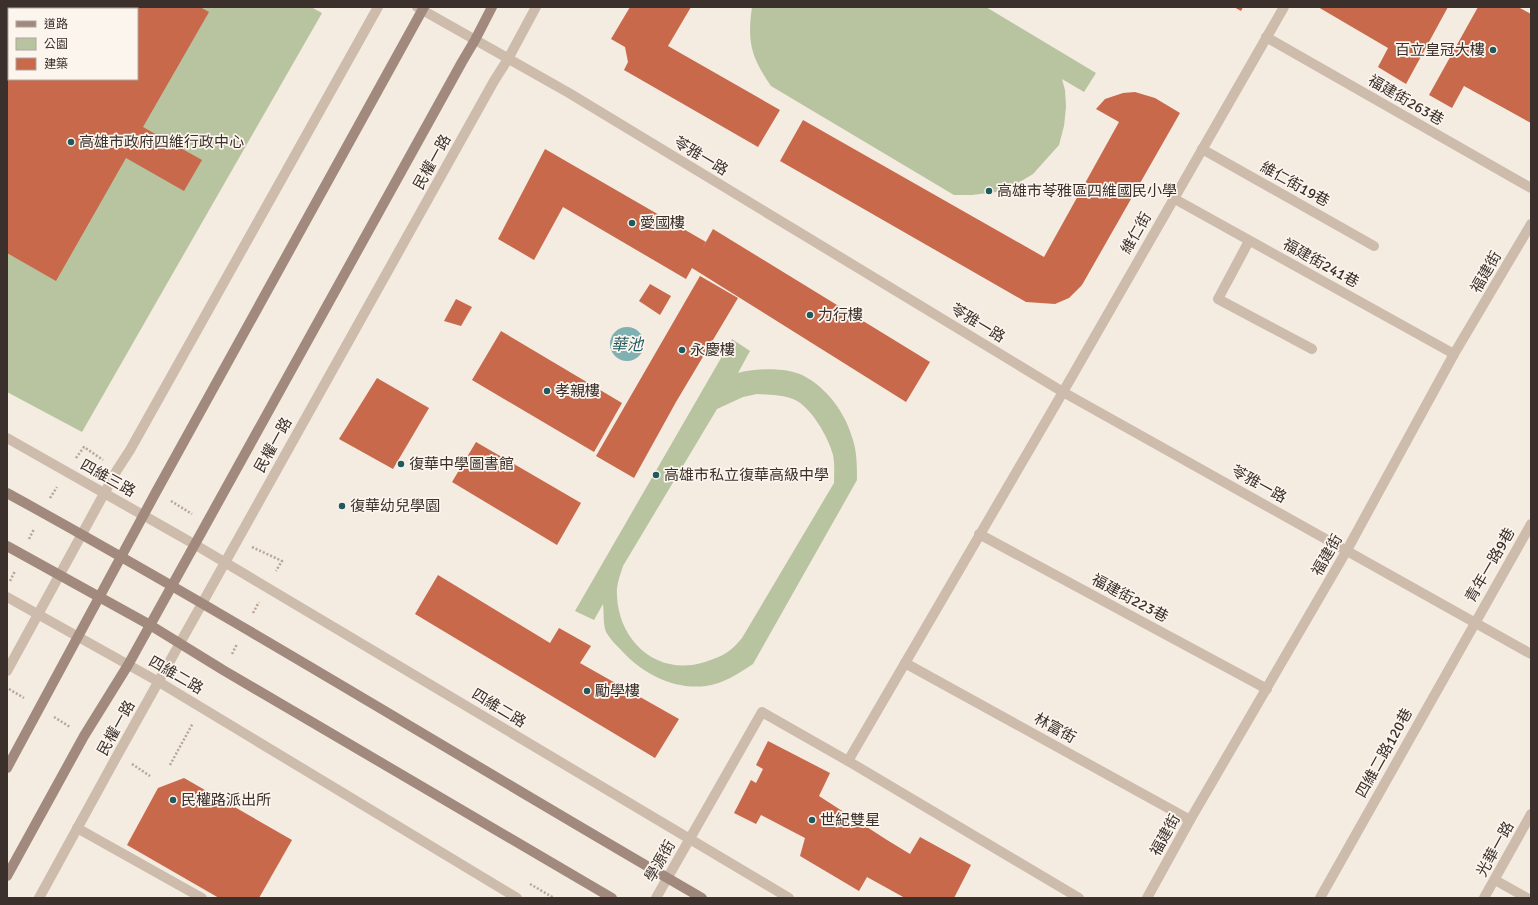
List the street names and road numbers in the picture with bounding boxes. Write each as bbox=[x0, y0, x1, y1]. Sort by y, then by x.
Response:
street label: 福建街263巷 bbox=[1365, 71, 1447, 129]
street label: 民權一路 bbox=[410, 131, 454, 193]
street label: 苓雅一路 bbox=[671, 133, 731, 179]
street label: 維仁街19巷 bbox=[1257, 158, 1333, 210]
street label: 維仁街 bbox=[1117, 209, 1155, 257]
street label: 福建街241巷 bbox=[1280, 235, 1362, 291]
street label: 福建街 bbox=[1467, 248, 1505, 296]
street label: 苓雅一路 bbox=[948, 300, 1008, 346]
street label: 民權一路 bbox=[251, 414, 295, 476]
street label: 四維三路 bbox=[77, 456, 139, 500]
street label: 苓雅一路 bbox=[1228, 462, 1290, 506]
street label: 青年一路9巷 bbox=[1461, 525, 1519, 605]
street label: 福建街 bbox=[1308, 531, 1346, 579]
street label: 福建街223巷 bbox=[1089, 570, 1171, 626]
street label: 四維二路 bbox=[146, 652, 206, 698]
street label: 四維二路 bbox=[469, 685, 529, 731]
street label: 民權一路 bbox=[94, 697, 138, 759]
street label: 四維二路120巷 bbox=[1352, 705, 1416, 801]
street label: 林富街 bbox=[1031, 709, 1079, 747]
street label: 福建街 bbox=[1146, 811, 1184, 859]
street label: 光華一路 bbox=[1473, 818, 1517, 880]
street label: 學源街 bbox=[641, 837, 679, 885]

